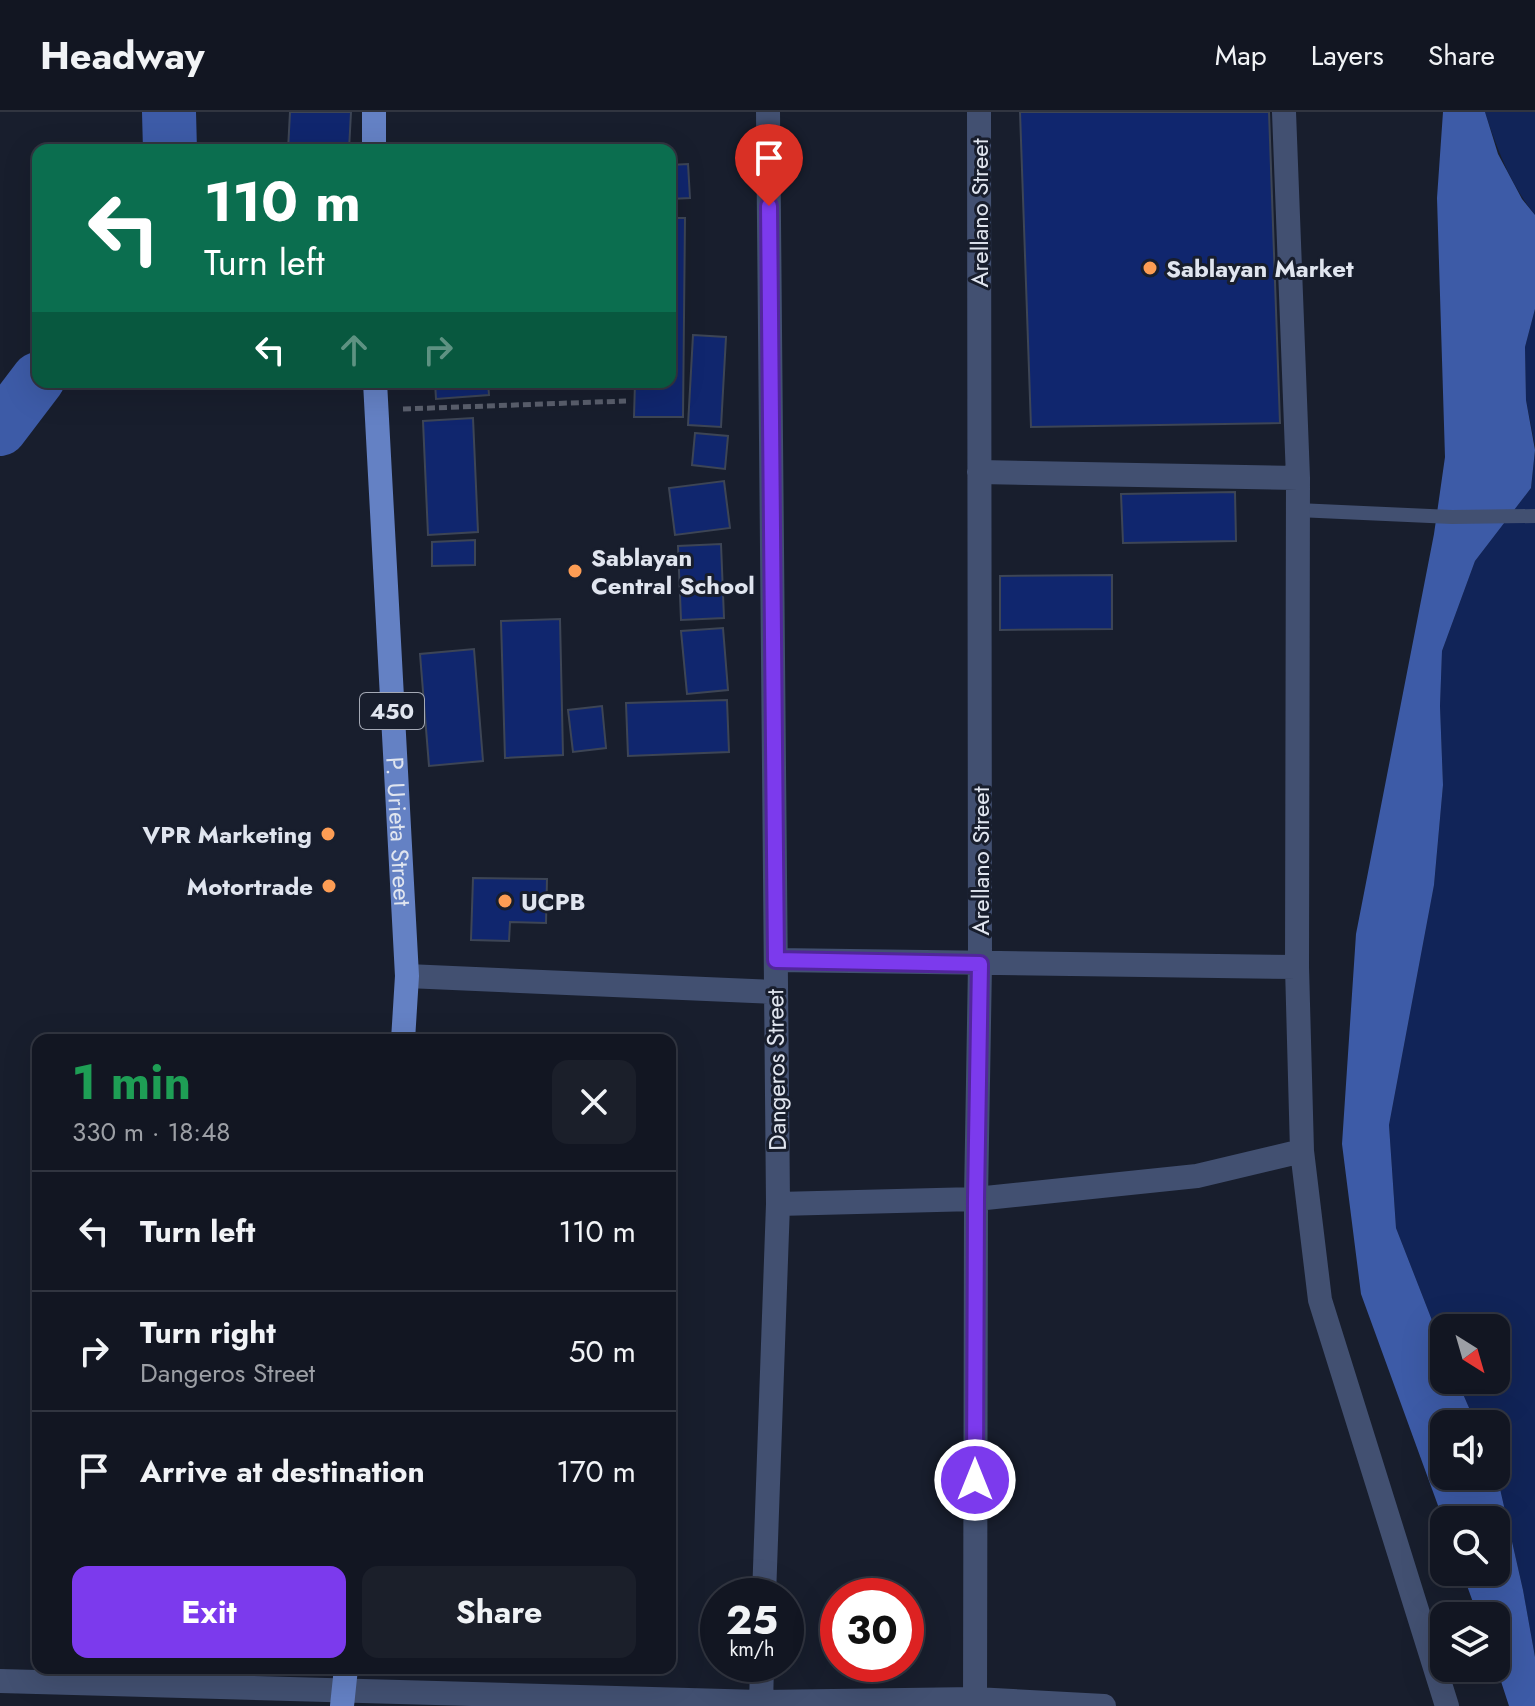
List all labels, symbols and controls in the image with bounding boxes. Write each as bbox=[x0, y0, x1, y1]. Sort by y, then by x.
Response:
text: Headway bbox=[40, 28, 205, 83]
text: Map bbox=[1215, 35, 1267, 76]
text: Layers bbox=[1311, 35, 1384, 76]
text: Share bbox=[1428, 35, 1495, 76]
pin bbox=[735, 124, 803, 206]
icon: arrive bbox=[747, 136, 791, 180]
street label: Arellano Street bbox=[962, 138, 997, 287]
text: 110 m bbox=[204, 161, 361, 242]
icon: left bbox=[72, 176, 176, 280]
text: Turn left bbox=[204, 236, 325, 288]
place label: Sablayan Market bbox=[1166, 251, 1354, 286]
marker: Sablayan Market bbox=[1141, 259, 1159, 277]
icon: left bbox=[248, 328, 292, 372]
icon: ahead bbox=[332, 328, 376, 372]
icon: right bbox=[416, 328, 460, 372]
place label: Sablayan Central School bbox=[591, 540, 755, 603]
marker: Sablayan Central School bbox=[566, 562, 584, 580]
road number: 450 bbox=[360, 693, 424, 729]
street label: P. Urieta Street bbox=[378, 756, 421, 907]
street label: Arellano Street bbox=[963, 786, 998, 935]
place label: VPR Marketing bbox=[142, 817, 312, 852]
marker: VPR Marketing bbox=[319, 825, 337, 843]
place label: Motortrade bbox=[187, 869, 313, 904]
marker: Motortrade bbox=[320, 877, 338, 895]
place label: UCPB bbox=[521, 884, 586, 919]
marker: UCPB bbox=[496, 892, 514, 910]
street label: Dangeros Street bbox=[757, 989, 795, 1151]
text: 1 min bbox=[72, 1048, 191, 1117]
button: close bbox=[552, 1060, 636, 1144]
text: 330 m · 18:48 bbox=[72, 1113, 231, 1151]
icon: left bbox=[72, 1209, 116, 1253]
text: Turn left bbox=[140, 1210, 255, 1253]
text: 110 m bbox=[559, 1210, 636, 1253]
text: Turn right bbox=[140, 1311, 276, 1354]
north arrow bbox=[1430, 1314, 1510, 1394]
map controls bbox=[1430, 1314, 1510, 1682]
icon: right bbox=[72, 1329, 116, 1373]
text: 50 m bbox=[569, 1330, 636, 1373]
text: Dangeros Street bbox=[140, 1354, 315, 1392]
button: sound bbox=[1430, 1410, 1510, 1490]
position arrow bbox=[933, 1438, 1017, 1522]
icon: arrive bbox=[72, 1449, 116, 1493]
text: Arrive at destination bbox=[140, 1450, 425, 1493]
text: 170 m bbox=[556, 1450, 636, 1493]
button: search bbox=[1430, 1506, 1510, 1586]
button: Exit bbox=[72, 1566, 346, 1658]
button: Share bbox=[362, 1566, 636, 1658]
speed limit sign: 30 bbox=[820, 1578, 924, 1682]
text: 25 bbox=[726, 1591, 778, 1649]
button: layers bbox=[1430, 1602, 1510, 1682]
text: km/h bbox=[729, 1635, 775, 1664]

